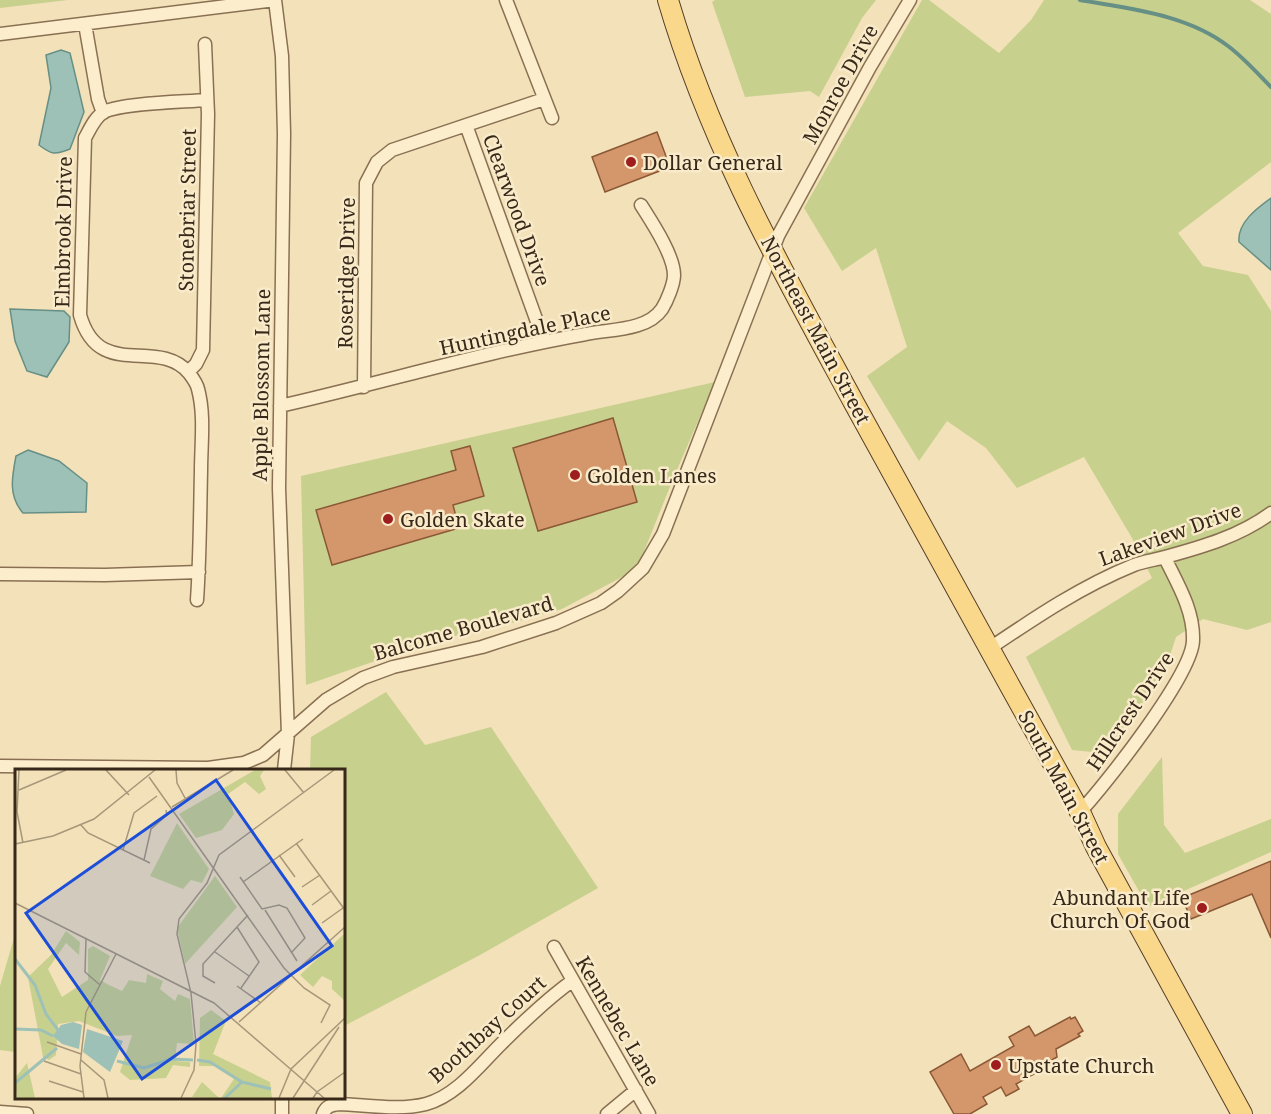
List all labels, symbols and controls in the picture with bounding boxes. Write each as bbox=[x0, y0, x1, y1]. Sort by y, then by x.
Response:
street label: Monroe Drive bbox=[796, 19, 884, 149]
street label: Stonebriar Street bbox=[172, 128, 202, 292]
street label: Clearwood Drive bbox=[477, 130, 557, 290]
place label: Dollar General bbox=[643, 149, 782, 176]
marker: Dollar General bbox=[624, 155, 638, 169]
street label: Elmbrook Drive bbox=[48, 156, 78, 308]
street label: Roseridge Drive bbox=[331, 197, 361, 349]
street label: Northeast Main Street bbox=[755, 231, 877, 429]
street label: Apple Blossom Lane bbox=[246, 288, 276, 482]
street label: Huntingdale Place bbox=[437, 299, 613, 361]
place label: Golden Lanes bbox=[587, 462, 716, 489]
marker: Golden Lanes bbox=[568, 468, 582, 482]
street label: Lakeview Drive bbox=[1095, 496, 1245, 572]
place label: Golden Skate bbox=[400, 506, 525, 533]
marker: Golden Skate bbox=[381, 512, 395, 526]
street label: Balcome Boulevard bbox=[370, 589, 556, 667]
street label: Hillcrest Drive bbox=[1080, 646, 1180, 776]
street label: South Main Street bbox=[1012, 705, 1116, 869]
inset map bbox=[15, 769, 345, 1099]
place label: Abundant Life Church Of God bbox=[1050, 884, 1190, 934]
marker: Abundant Life Church Of God bbox=[1195, 901, 1209, 915]
street label: Kennebec Lane bbox=[570, 951, 666, 1091]
street label: Boothbay Court bbox=[423, 969, 551, 1089]
place label: Upstate Church bbox=[1008, 1052, 1155, 1079]
marker: Upstate Church bbox=[989, 1058, 1003, 1072]

